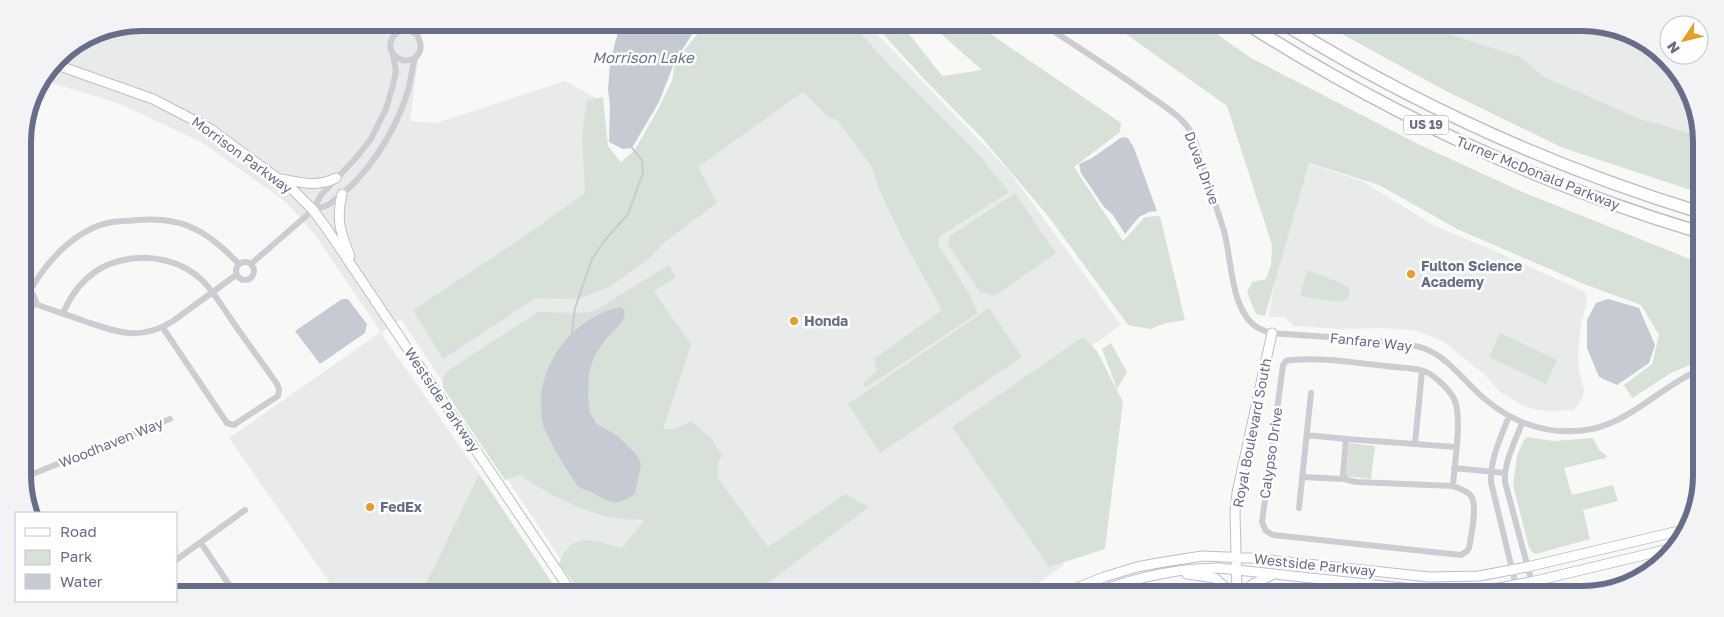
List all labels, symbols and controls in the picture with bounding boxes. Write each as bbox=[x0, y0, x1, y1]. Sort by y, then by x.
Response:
north arrow bbox=[1659, 15, 1709, 65]
text: N bbox=[1663, 39, 1683, 57]
water label: Morrison Lake bbox=[592, 48, 695, 66]
street label: Morrison Parkway bbox=[189, 112, 296, 197]
road number: US 19 bbox=[1404, 116, 1448, 134]
street label: Duval Drive bbox=[1181, 129, 1224, 207]
street label: Turner McDonald Parkway bbox=[1454, 132, 1623, 213]
place label: Fulton Science Academy bbox=[1421, 257, 1522, 290]
marker: Fulton Science Academy bbox=[1405, 268, 1417, 280]
place label: Honda bbox=[804, 312, 848, 329]
marker: Honda bbox=[788, 315, 800, 327]
street label: Fanfare Way bbox=[1329, 329, 1413, 354]
street label: Westside Parkway bbox=[401, 344, 484, 455]
street label: Royal Boulevard South bbox=[1229, 357, 1274, 509]
street label: Calypso Drive bbox=[1256, 406, 1285, 500]
street label: Woodhaven Way bbox=[56, 414, 165, 471]
place label: FedEx bbox=[380, 498, 422, 515]
marker: FedEx bbox=[364, 501, 376, 513]
legend bbox=[15, 512, 178, 602]
text: Road bbox=[60, 522, 97, 540]
text: Park bbox=[60, 547, 93, 565]
street label: Westside Parkway bbox=[1253, 550, 1377, 579]
text: Water bbox=[60, 572, 103, 590]

